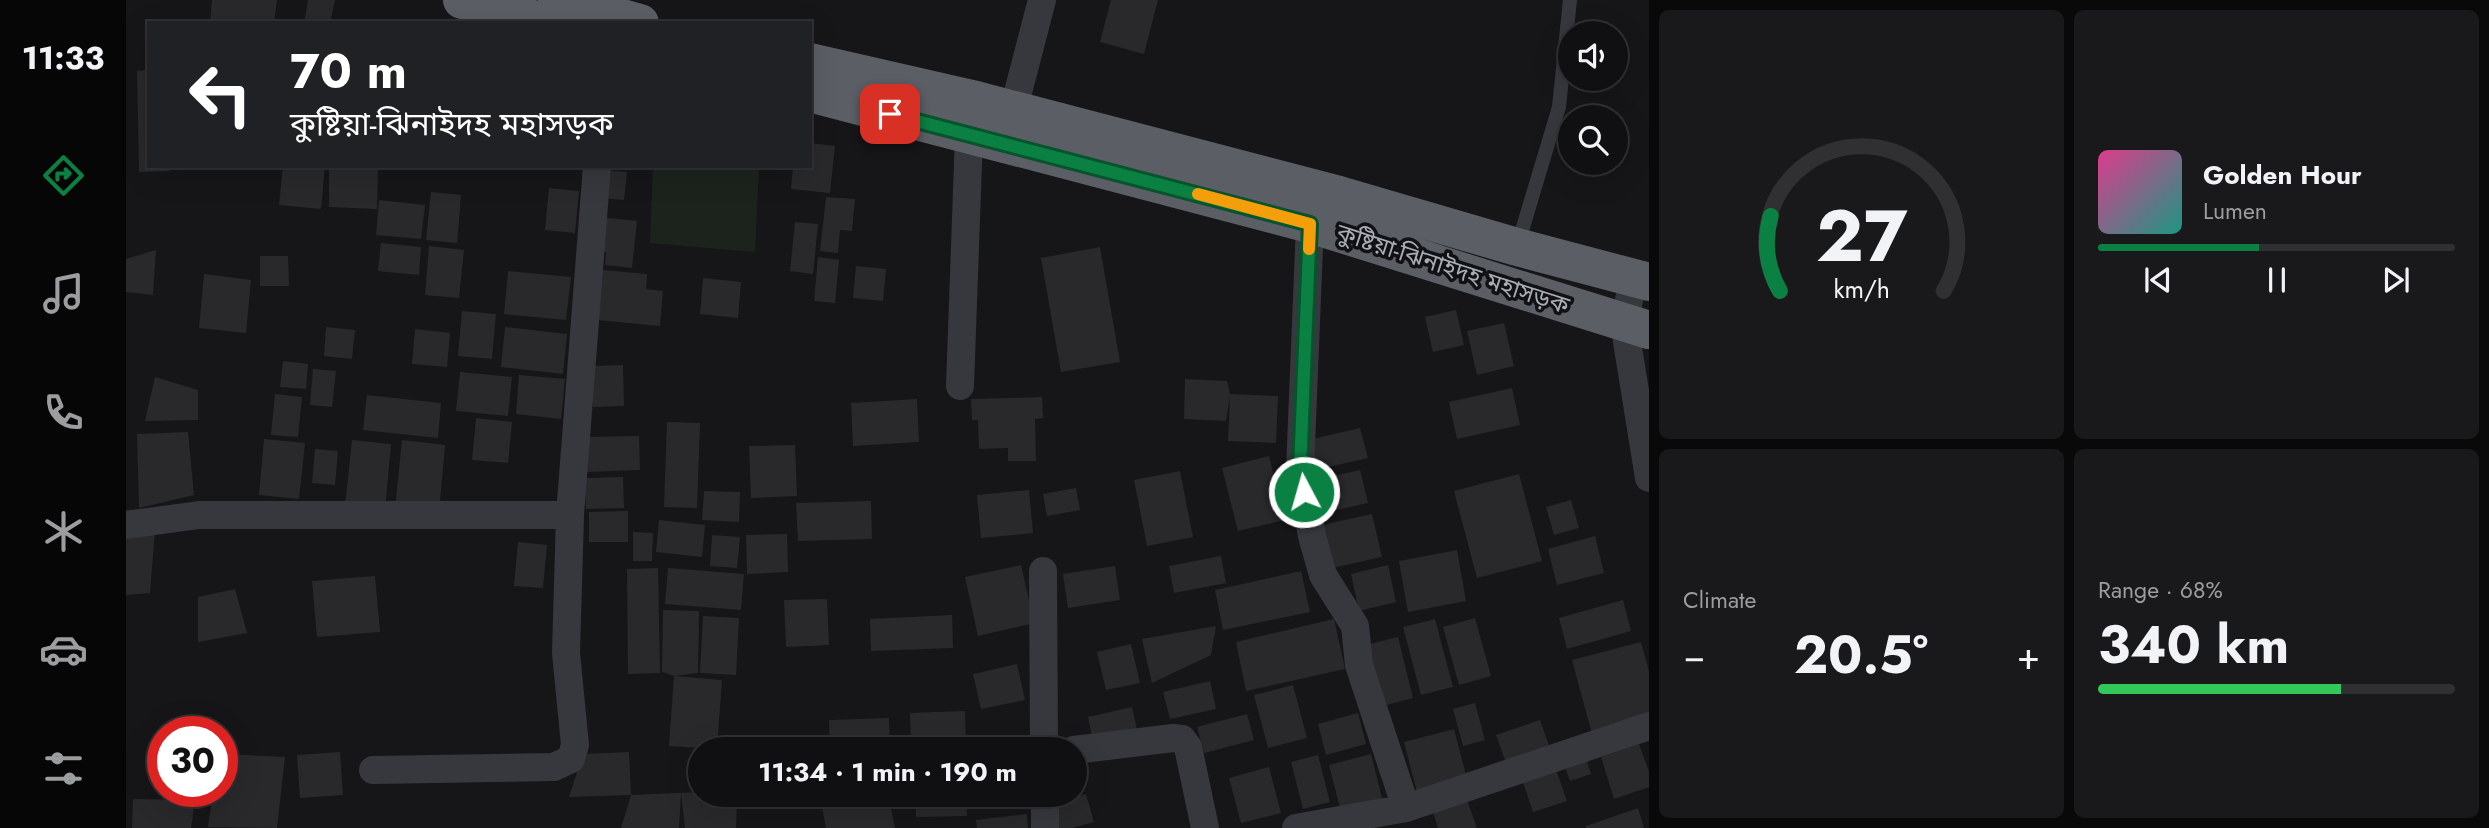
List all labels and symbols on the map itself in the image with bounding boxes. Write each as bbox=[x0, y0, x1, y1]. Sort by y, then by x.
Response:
pin bbox=[860, 84, 920, 144]
street label: কুষ্টিয়া-ঝিনাইদহ মহাসড়ক bbox=[1331, 214, 1575, 323]
position arrow bbox=[1267, 455, 1341, 529]
speed limit sign: 30 bbox=[147, 716, 238, 807]

